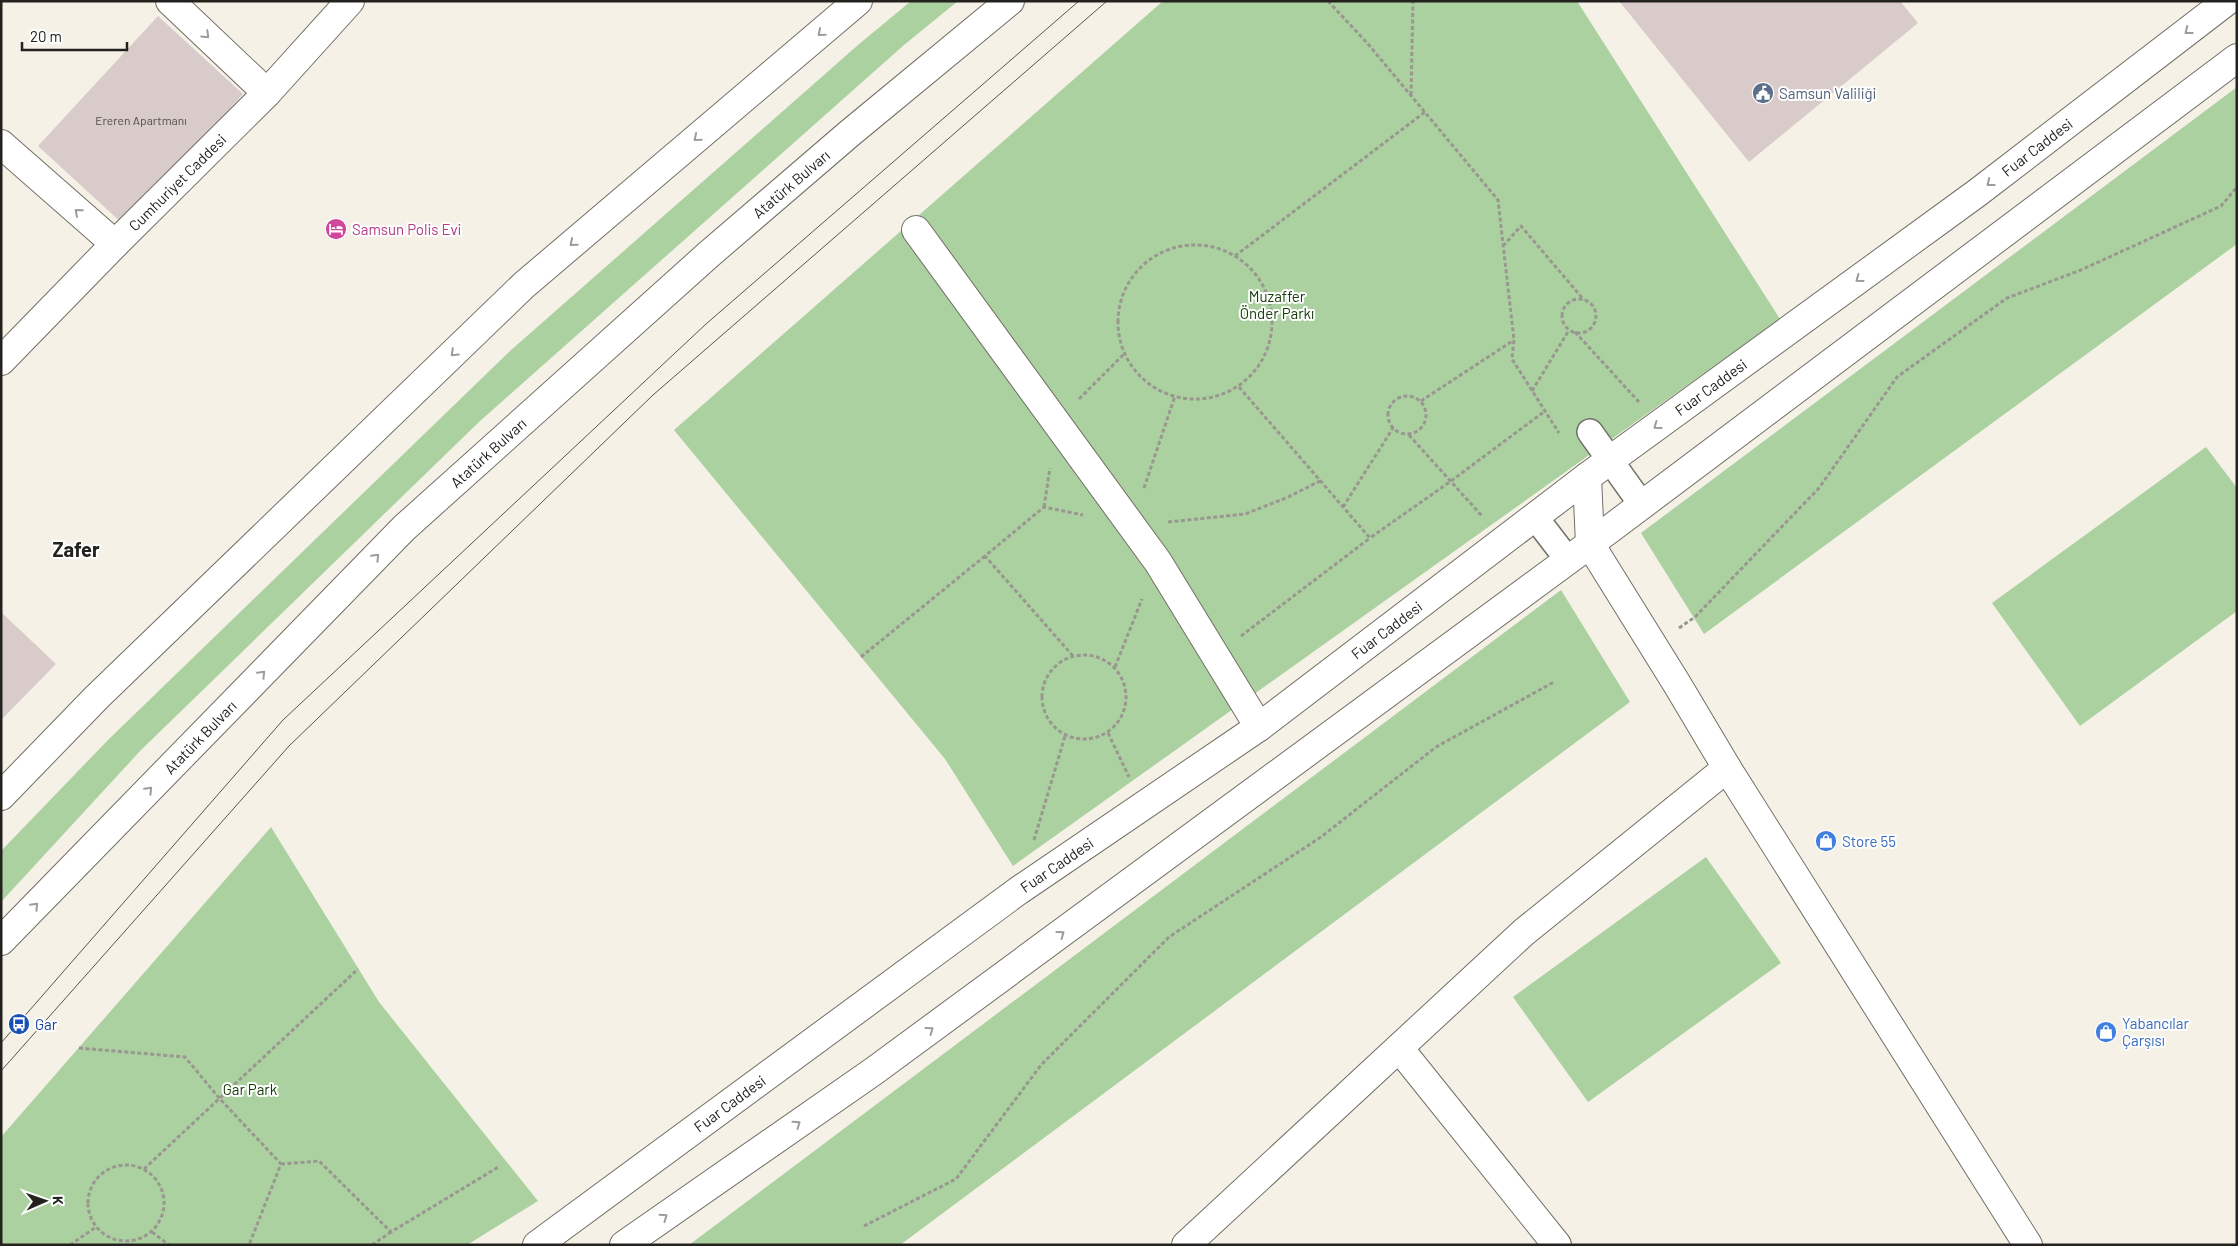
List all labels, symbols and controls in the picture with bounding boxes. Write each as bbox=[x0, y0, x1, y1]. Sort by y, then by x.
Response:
scale bar bbox=[22, 20, 128, 52]
one-way arrow bbox=[2185, 25, 2194, 34]
text: 20 m bbox=[30, 27, 62, 45]
one-way arrow bbox=[818, 27, 827, 35]
one-way arrow bbox=[200, 29, 209, 38]
public building icon: Samsun Valiliği bbox=[1751, 81, 1775, 105]
place label: Samsun Valiliği bbox=[1779, 84, 1876, 102]
house number: Ereren Apartmanı bbox=[95, 113, 187, 127]
street label: Fuar Caddesi bbox=[1998, 114, 2076, 180]
street label: Cumhuriyet Caddesi bbox=[125, 130, 230, 234]
one-way arrow bbox=[694, 132, 703, 141]
street label: Atatürk Bulvarı bbox=[749, 146, 833, 222]
one-way arrow bbox=[1987, 178, 1996, 186]
one-way arrow bbox=[75, 208, 84, 217]
hotel icon: Samsun Polis Evi bbox=[324, 217, 348, 241]
place label: Samsun Polis Evi bbox=[352, 220, 461, 238]
one-way arrow bbox=[570, 238, 579, 247]
one-way arrow bbox=[1855, 273, 1865, 282]
park label: Muzaffer Önder Parkı bbox=[1240, 287, 1314, 322]
one-way arrow bbox=[450, 347, 459, 356]
street label: Fuar Caddesi bbox=[1671, 355, 1750, 419]
street label: Atatürk Bulvarı bbox=[446, 414, 530, 491]
one-way arrow bbox=[1654, 421, 1663, 429]
district label: Zafer bbox=[52, 537, 100, 561]
one-way arrow bbox=[370, 554, 379, 563]
street label: Fuar Caddesi bbox=[1347, 597, 1426, 663]
one-way arrow bbox=[256, 670, 265, 679]
street label: Atatürk Bulvarı bbox=[160, 697, 240, 778]
one-way arrow bbox=[143, 787, 152, 796]
shop icon: Store 55 bbox=[1814, 829, 1838, 853]
place label: Store 55 bbox=[1842, 832, 1896, 850]
street label: Fuar Caddesi bbox=[1017, 833, 1097, 896]
one-way arrow bbox=[29, 903, 38, 912]
one-way arrow bbox=[1055, 931, 1065, 940]
bus stop icon: Gar bbox=[7, 1012, 31, 1036]
place label: Yabancılar Çarşısı bbox=[2122, 1014, 2189, 1049]
place label: Gar bbox=[35, 1015, 58, 1033]
shop icon: Yabancılar Çarşısı bbox=[2094, 1020, 2118, 1044]
one-way arrow bbox=[924, 1027, 934, 1036]
street label: Fuar Caddesi bbox=[690, 1071, 769, 1136]
park label: Gar Park bbox=[223, 1080, 278, 1098]
one-way arrow bbox=[792, 1121, 801, 1130]
north arrow bbox=[20, 1176, 70, 1226]
text: K bbox=[50, 1196, 67, 1205]
one-way arrow bbox=[658, 1214, 668, 1223]

